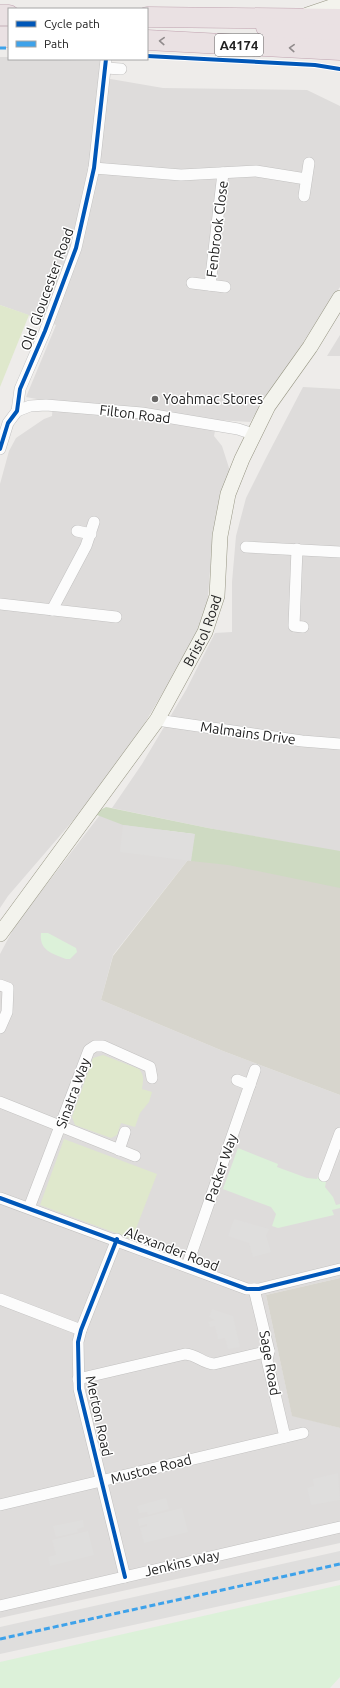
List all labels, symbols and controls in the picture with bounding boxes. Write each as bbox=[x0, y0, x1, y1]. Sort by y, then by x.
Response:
legend bbox=[8, 8, 148, 60]
text: Cycle path bbox=[44, 17, 100, 30]
road number: A4174 bbox=[215, 34, 263, 56]
one-way arrow bbox=[159, 36, 165, 45]
text: Path bbox=[44, 37, 69, 50]
one-way arrow bbox=[289, 44, 295, 52]
street label: Fenbrook Close bbox=[203, 180, 231, 278]
street label: Old Gloucester Road bbox=[17, 225, 77, 353]
place label: Yoahmac Stores bbox=[163, 391, 263, 407]
marker: Yoahmac Stores bbox=[150, 394, 160, 404]
street label: Filton Road bbox=[99, 402, 171, 426]
street label: Bristol Road bbox=[180, 593, 225, 669]
street label: Malmains Drive bbox=[199, 718, 297, 748]
street label: Sinatra Way bbox=[53, 1055, 93, 1130]
street label: Packer Way bbox=[202, 1131, 240, 1204]
street label: Alexander Road bbox=[123, 1224, 221, 1274]
street label: Sage Road bbox=[256, 1329, 284, 1397]
street label: Merton Road bbox=[83, 1374, 115, 1458]
street label: Mustoe Road bbox=[109, 1451, 193, 1487]
street label: Jenkins Way bbox=[143, 1546, 222, 1579]

